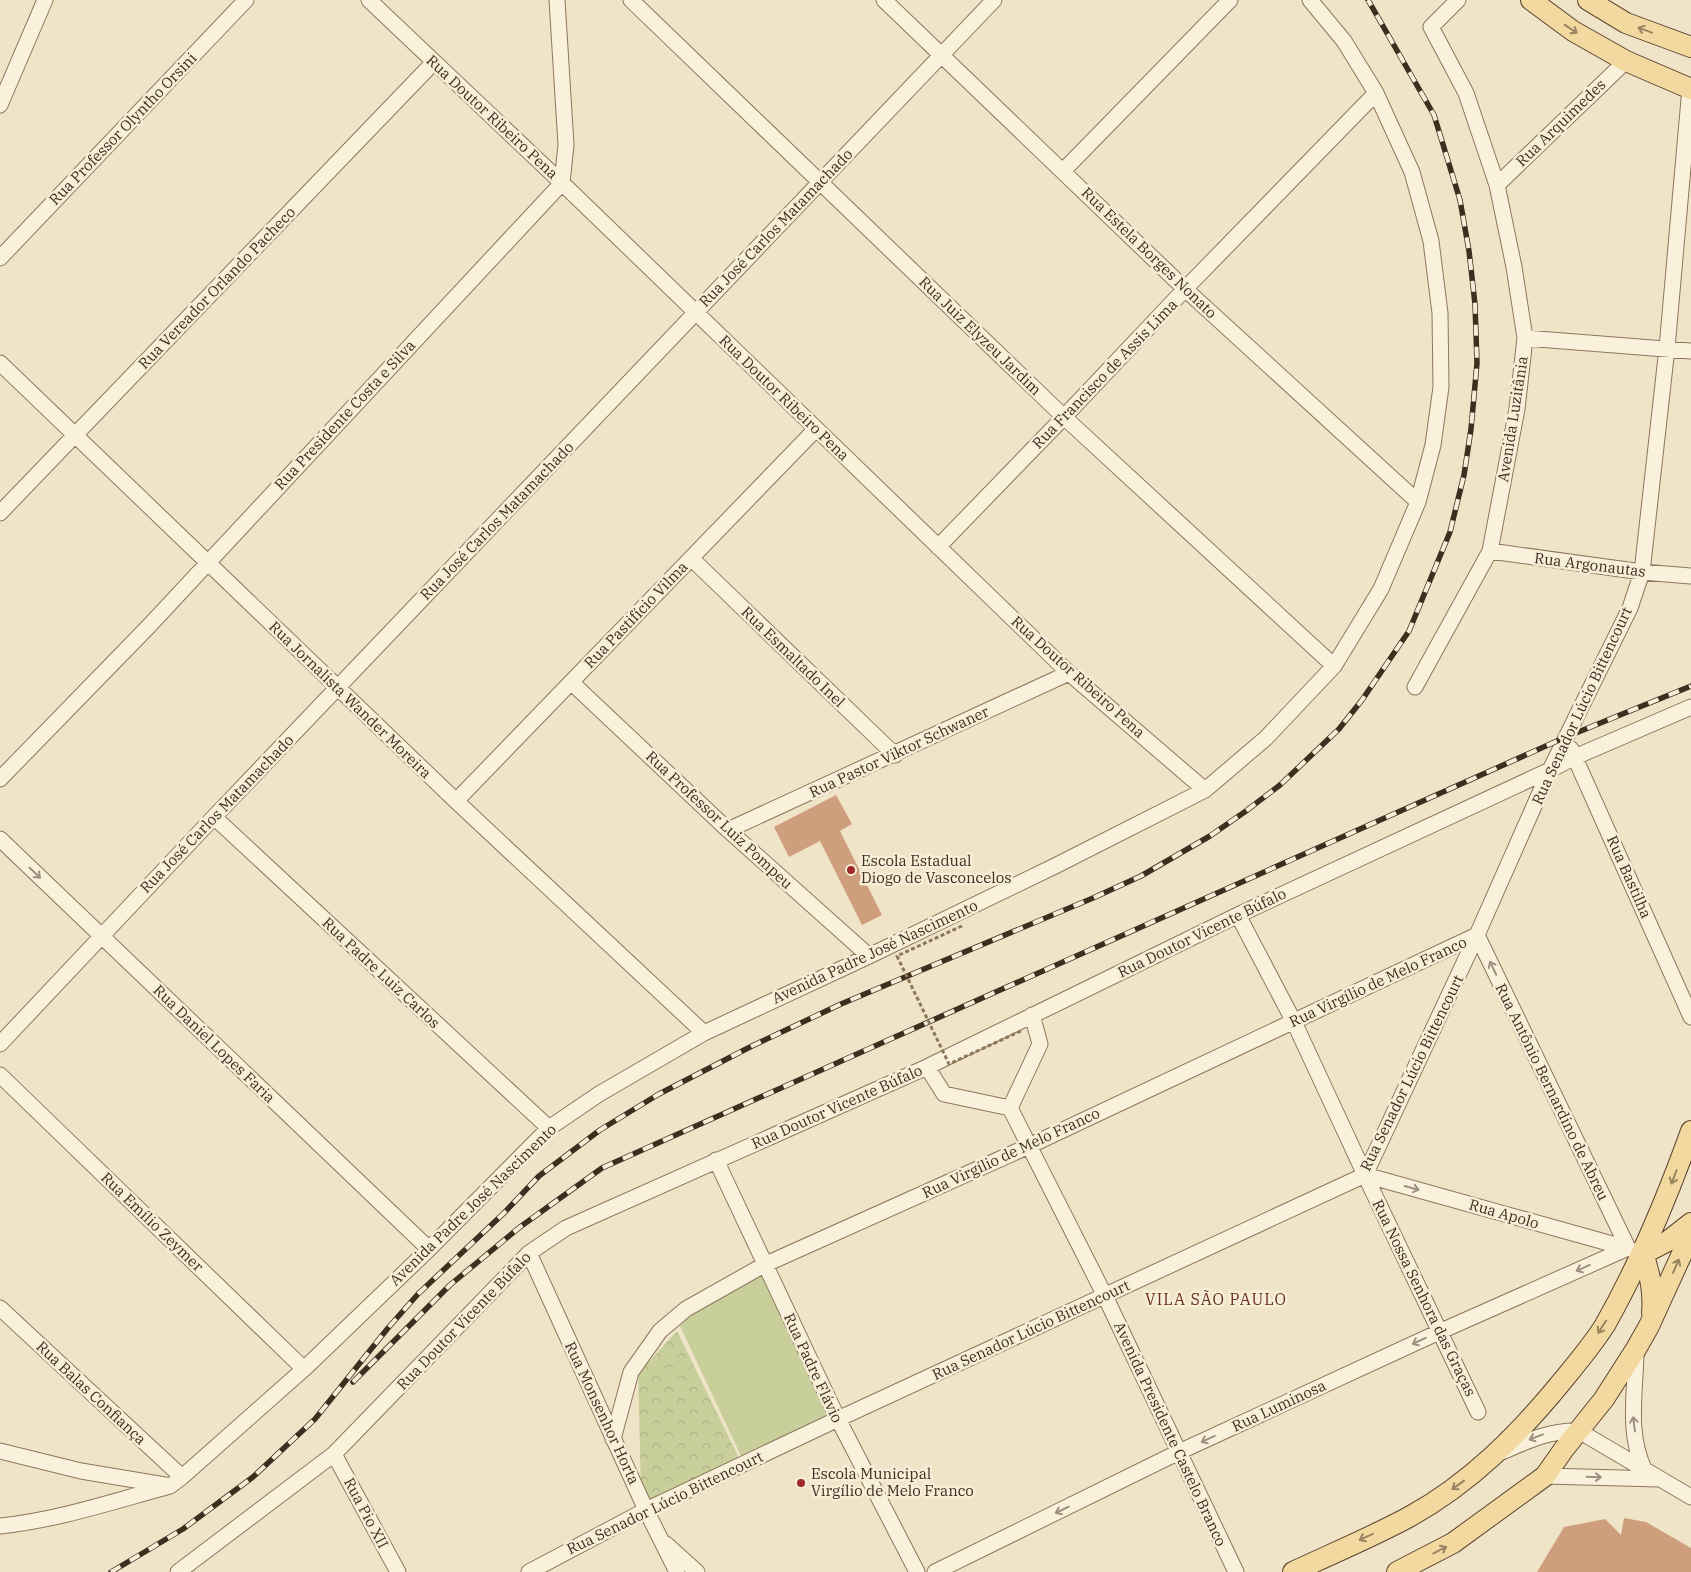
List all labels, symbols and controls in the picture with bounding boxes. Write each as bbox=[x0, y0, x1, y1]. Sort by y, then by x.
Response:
one-way arrow bbox=[1563, 24, 1577, 34]
one-way arrow bbox=[1638, 25, 1653, 34]
street label: Rua Professor Olyntho Orsini bbox=[45, 48, 201, 209]
street label: Rua Doutor Ribeiro Pena bbox=[422, 51, 562, 183]
street label: Rua Arquimedes bbox=[1512, 75, 1610, 170]
street label: Rua José Carlos Matamachado bbox=[695, 144, 856, 311]
street label: Rua Estela Borges Nonato bbox=[1078, 183, 1221, 322]
street label: Rua Vereador Orlando Pacheco bbox=[134, 203, 299, 373]
street label: Rua Juiz Elyzeu Jardim bbox=[915, 272, 1046, 399]
street label: Rua Francisco de Assis Lima bbox=[1028, 295, 1181, 452]
street label: Rua Doutor Ribeiro Pena bbox=[715, 331, 853, 465]
street label: Rua Presidente Costa e Silva bbox=[270, 336, 419, 494]
street label: Avenida Luzitânia bbox=[1493, 355, 1532, 483]
street label: Rua José Carlos Matamachado bbox=[416, 437, 577, 604]
street label: Rua Argonautas bbox=[1533, 548, 1647, 581]
street label: Rua Pastifício Vilma bbox=[580, 557, 692, 672]
street label: Rua Esmaltado Inel bbox=[738, 602, 849, 711]
street label: Rua Senador Lúcio Bittencourt bbox=[1527, 604, 1636, 808]
street label: Rua Doutor Ribeiro Pena bbox=[1008, 612, 1149, 742]
street label: Rua Jornalista Wander Moreira bbox=[265, 617, 436, 782]
street label: Rua Pastor Viktor Schwaner bbox=[806, 701, 992, 802]
street label: Rua José Carlos Matamachado bbox=[136, 730, 297, 897]
street label: Rua Professor Luiz Pompeu bbox=[642, 747, 797, 893]
street label: Rua Bastilha bbox=[1603, 833, 1656, 921]
place label: Escola Estadual Diogo de Vasconcelos bbox=[861, 851, 1011, 887]
marker: Escola Estadual Diogo de Vasconcelos bbox=[845, 864, 857, 876]
one-way arrow bbox=[29, 867, 41, 879]
street label: Rua Doutor Vicente Búfalo bbox=[1114, 883, 1289, 982]
street label: Avenida Padre José Nascimento bbox=[769, 895, 981, 1008]
street label: Rua Padre Luiz Carlos bbox=[318, 913, 444, 1032]
street label: Rua Virgílio de Melo Franco bbox=[1286, 932, 1470, 1031]
one-way arrow bbox=[1488, 961, 1497, 976]
street label: Rua Senador Lúcio Bittencourt bbox=[1356, 972, 1467, 1174]
street label: Rua Daniel Lopes Faria bbox=[149, 980, 279, 1107]
street label: Rua Antônio Bernardino de Abreu bbox=[1491, 980, 1613, 1203]
street label: Rua Doutor Vicente Búfalo bbox=[748, 1060, 925, 1153]
street label: Rua Virgílio de Melo Franco bbox=[919, 1103, 1103, 1202]
street label: Avenida Padre José Nascimento bbox=[385, 1120, 560, 1290]
street label: Rua Emílio Zeymer bbox=[97, 1168, 208, 1276]
one-way arrow bbox=[1669, 1169, 1678, 1184]
one-way arrow bbox=[1403, 1184, 1419, 1193]
street label: Rua Apolo bbox=[1467, 1194, 1541, 1233]
street label: Rua Nossa Senhora das Graças bbox=[1368, 1196, 1481, 1399]
street label: Rua Doutor Vicente Búfalo bbox=[393, 1247, 535, 1394]
one-way arrow bbox=[1672, 1259, 1682, 1274]
one-way arrow bbox=[1576, 1263, 1591, 1273]
street label: Rua Senador Lúcio Bittencourt bbox=[929, 1275, 1133, 1384]
district label: VILA SÃO PAULO bbox=[1145, 1289, 1287, 1309]
street label: Rua Padre Flávio bbox=[780, 1310, 847, 1426]
street label: Avenida Presidente Castelo Branco bbox=[1110, 1318, 1231, 1549]
one-way arrow bbox=[1597, 1320, 1608, 1334]
street label: Rua Balas Confiança bbox=[32, 1337, 150, 1449]
one-way arrow bbox=[1412, 1337, 1427, 1346]
street label: Rua Monsenhor Horta bbox=[561, 1338, 644, 1487]
street label: Rua Luminosa bbox=[1229, 1375, 1329, 1436]
one-way arrow bbox=[1629, 1416, 1639, 1432]
one-way arrow bbox=[1529, 1433, 1544, 1442]
one-way arrow bbox=[1201, 1435, 1216, 1444]
street label: Rua Senador Lúcio Bittencourt bbox=[564, 1447, 766, 1558]
place label: Escola Municipal Virgílio de Melo Franco bbox=[811, 1464, 974, 1500]
one-way arrow bbox=[1586, 1473, 1602, 1482]
street label: Rua Pio XII bbox=[340, 1474, 393, 1551]
marker: Escola Municipal Virgílio de Melo Franco bbox=[795, 1477, 807, 1489]
one-way arrow bbox=[1452, 1479, 1465, 1490]
one-way arrow bbox=[1054, 1505, 1069, 1515]
one-way arrow bbox=[1359, 1533, 1374, 1543]
one-way arrow bbox=[1432, 1545, 1447, 1554]

